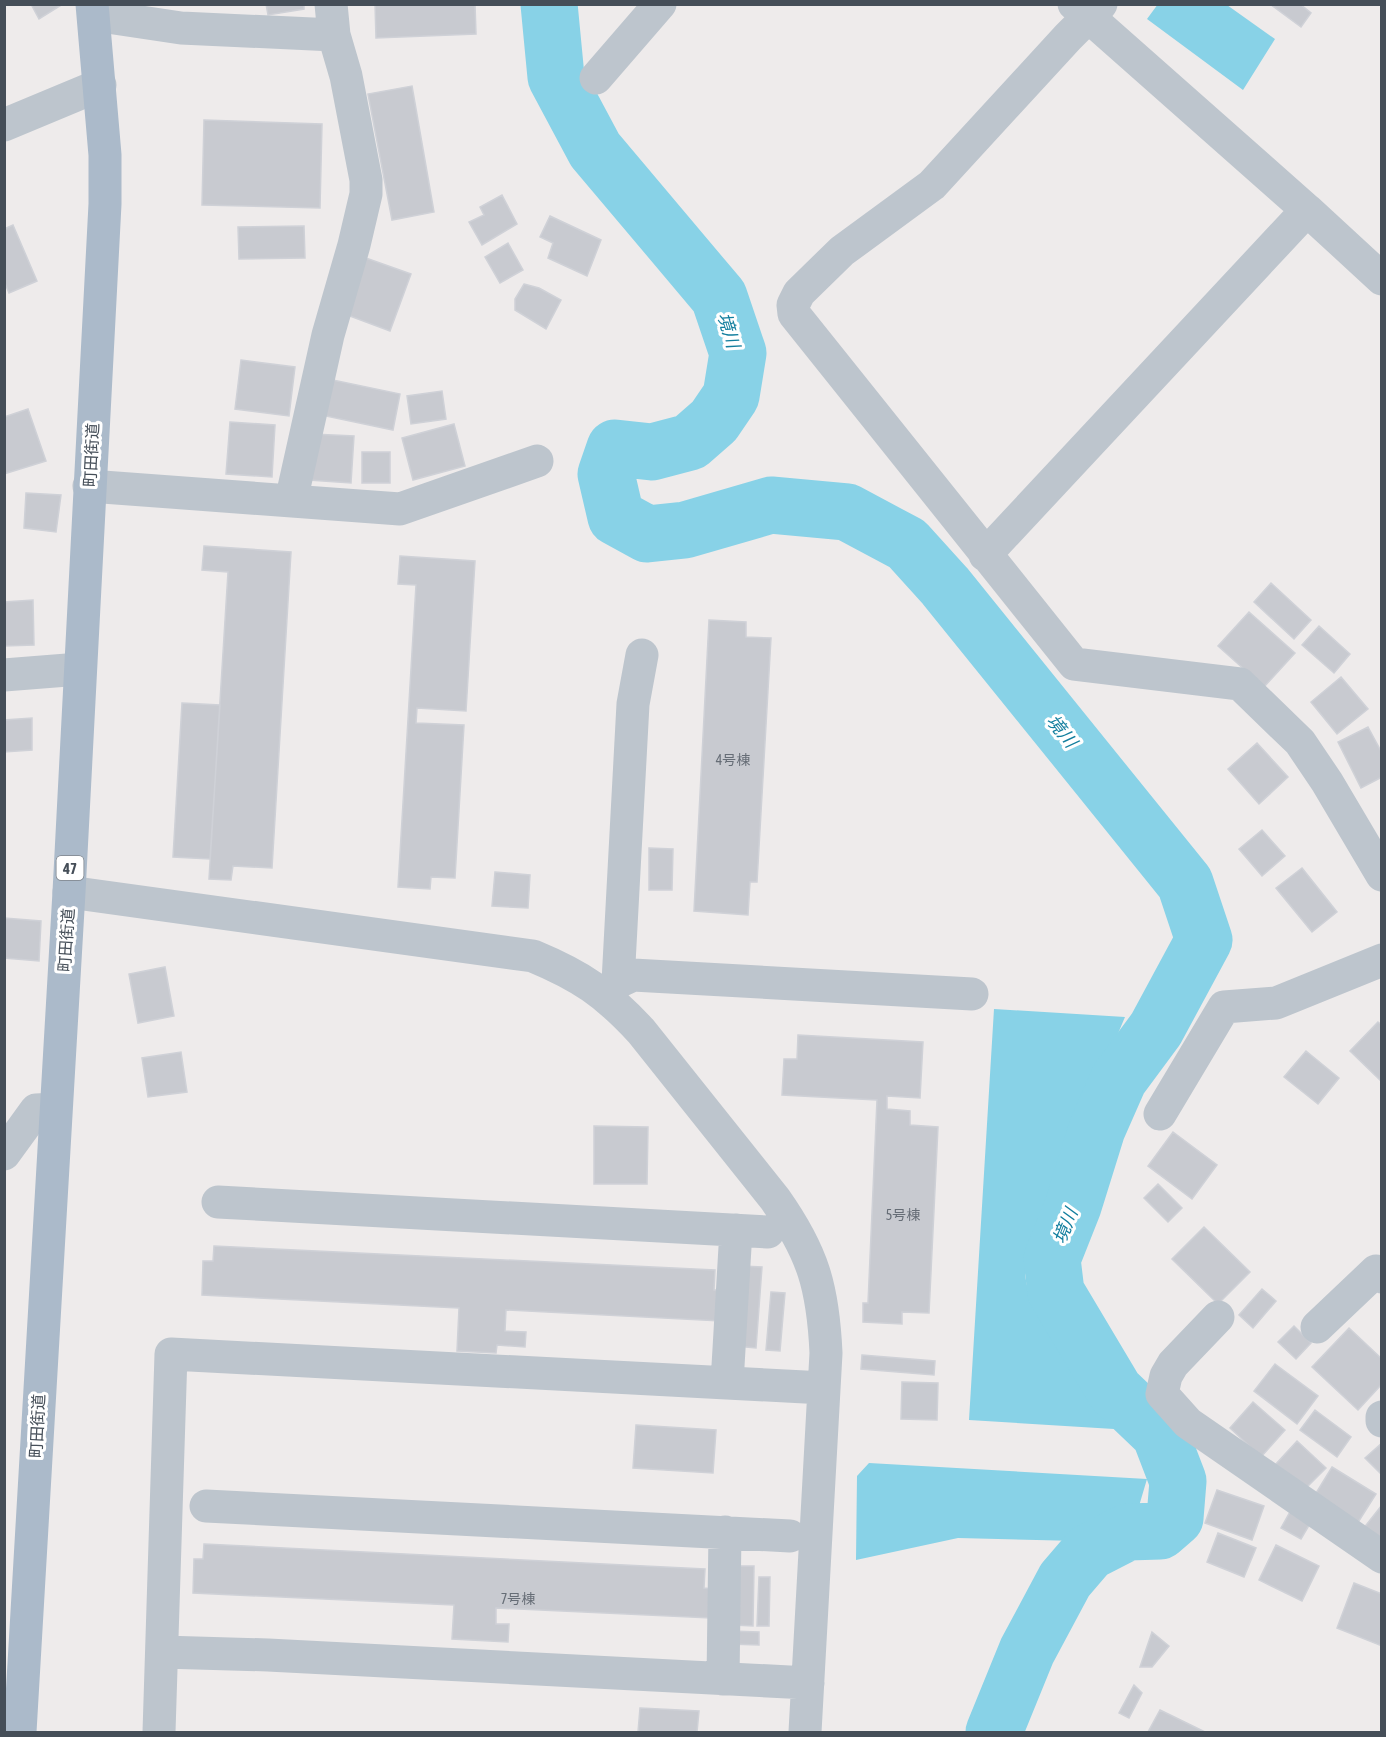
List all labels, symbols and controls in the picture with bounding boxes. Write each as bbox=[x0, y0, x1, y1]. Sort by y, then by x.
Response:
water label: 境川 bbox=[714, 310, 745, 352]
street label: 町田街道 bbox=[80, 423, 102, 487]
water label: 境川 bbox=[1043, 710, 1083, 753]
house number: 4号棟 bbox=[716, 752, 750, 768]
road number: 47 bbox=[56, 856, 84, 880]
street label: 町田街道 bbox=[55, 907, 77, 973]
water label: 境川 bbox=[1049, 1204, 1082, 1247]
house number: 5号棟 bbox=[886, 1207, 920, 1223]
street label: 町田街道 bbox=[26, 1394, 48, 1458]
house number: 7号棟 bbox=[501, 1591, 535, 1607]

